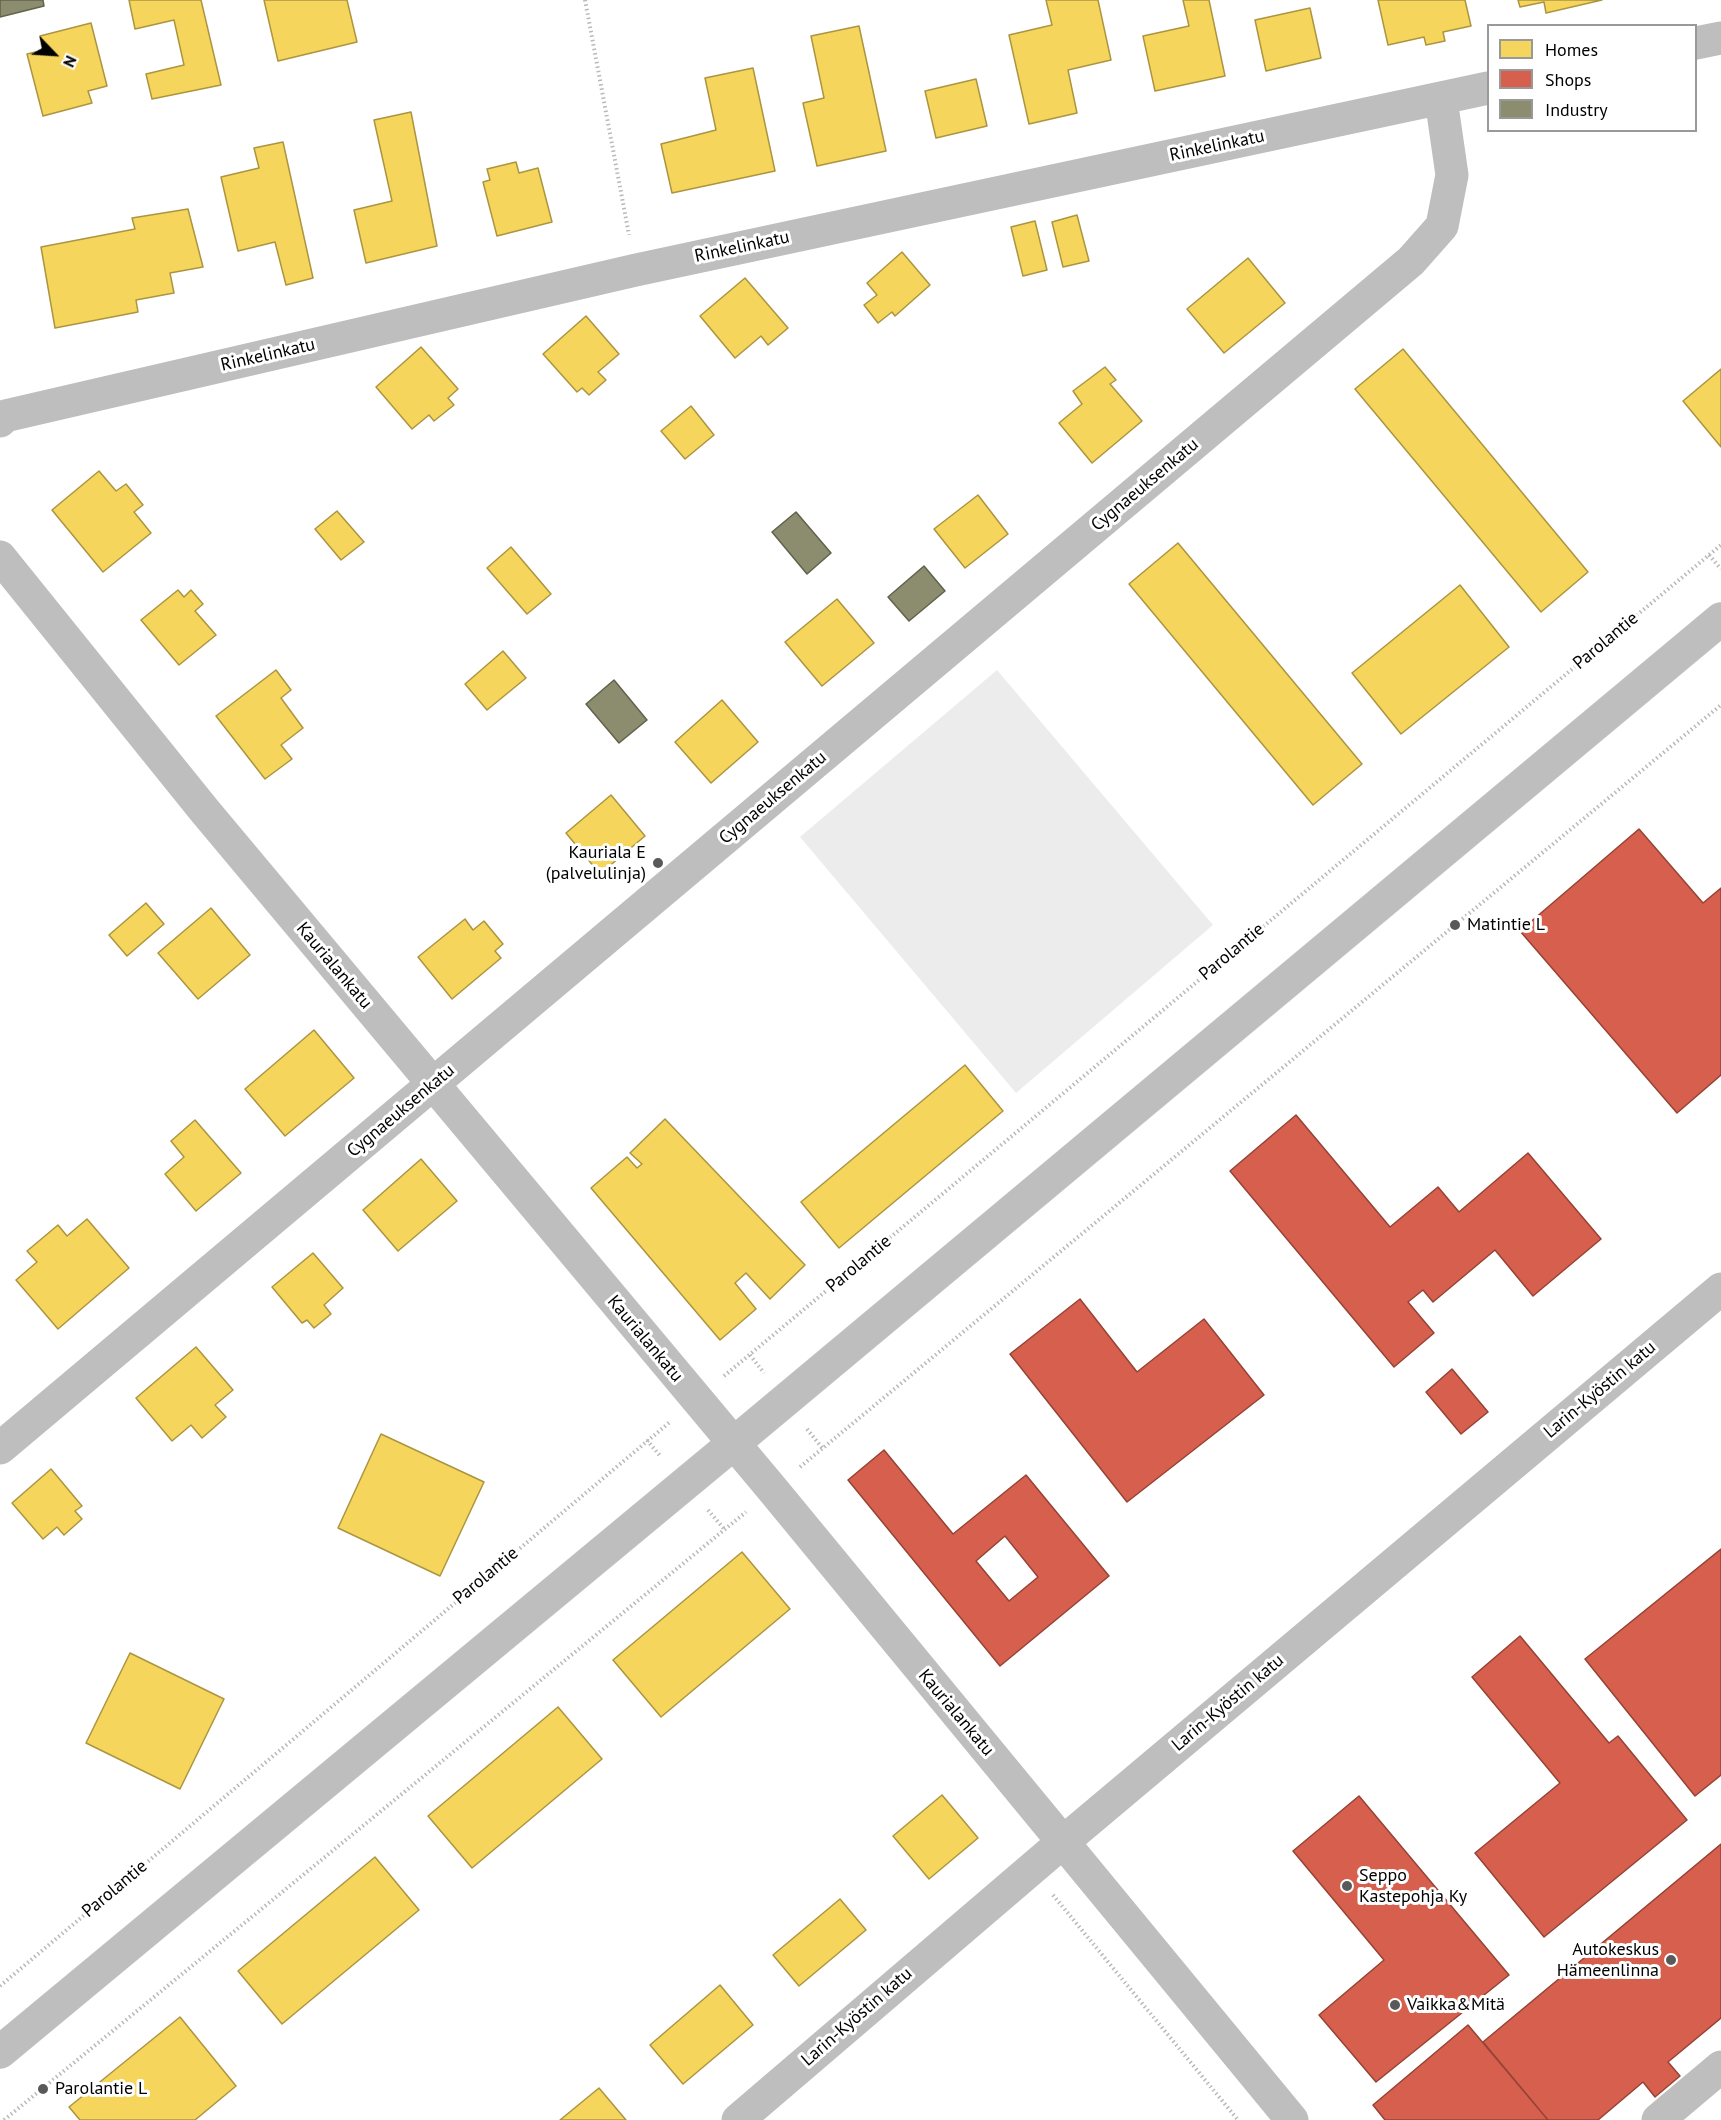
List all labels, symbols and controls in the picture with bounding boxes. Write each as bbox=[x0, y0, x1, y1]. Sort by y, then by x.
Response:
north arrow bbox=[24, 24, 84, 84]
legend bbox=[1487, 24, 1697, 132]
text: Homes bbox=[1545, 38, 1598, 61]
text: N bbox=[59, 53, 82, 71]
text: Shops bbox=[1545, 68, 1591, 91]
text: Industry bbox=[1545, 98, 1608, 121]
street label: Rinkelinkatu bbox=[1168, 125, 1266, 167]
street label: Rinkelinkatu bbox=[693, 226, 791, 268]
street label: Rinkelinkatu bbox=[219, 334, 317, 376]
street label: Cygnaeuksenkatu bbox=[1087, 434, 1203, 536]
street label: Parolantie bbox=[1569, 608, 1643, 674]
street label: Cygnaeuksenkatu bbox=[715, 747, 831, 849]
place label: Kauriala E (palvelulinja) bbox=[546, 842, 646, 884]
marker: Kauriala E (palvelulinja) bbox=[651, 856, 665, 870]
place label: Matintie L bbox=[1467, 914, 1545, 936]
street label: Kaurialankatu bbox=[292, 918, 376, 1014]
marker: Matintie L bbox=[1448, 918, 1462, 932]
street label: Parolantie bbox=[1195, 919, 1269, 985]
street label: Cygnaeuksenkatu bbox=[343, 1060, 459, 1162]
street label: Parolantie bbox=[822, 1231, 896, 1297]
street label: Kaurialankatu bbox=[603, 1291, 687, 1387]
street label: Larin-Kyöstin katu bbox=[1540, 1337, 1660, 1443]
street label: Parolantie bbox=[449, 1543, 523, 1609]
street label: Larin-Kyöstin katu bbox=[1168, 1650, 1288, 1756]
street label: Kaurialankatu bbox=[914, 1665, 998, 1761]
street label: Parolantie bbox=[78, 1856, 152, 1922]
place label: Seppo Kastepohja Ky bbox=[1359, 1865, 1467, 1908]
marker: Seppo Kastepohja Ky bbox=[1340, 1879, 1354, 1893]
place label: Autokeskus Hämeenlinna bbox=[1557, 1939, 1659, 1982]
marker: Autokeskus Hämeenlinna bbox=[1664, 1953, 1678, 1967]
street label: Larin-Kyöstin katu bbox=[797, 1963, 917, 2071]
place label: Vaikka&Mitä bbox=[1407, 1994, 1505, 2016]
marker: Vaikka&Mitä bbox=[1388, 1998, 1402, 2012]
place label: Parolantie L bbox=[55, 2078, 147, 2100]
marker: Parolantie L bbox=[36, 2082, 50, 2096]

